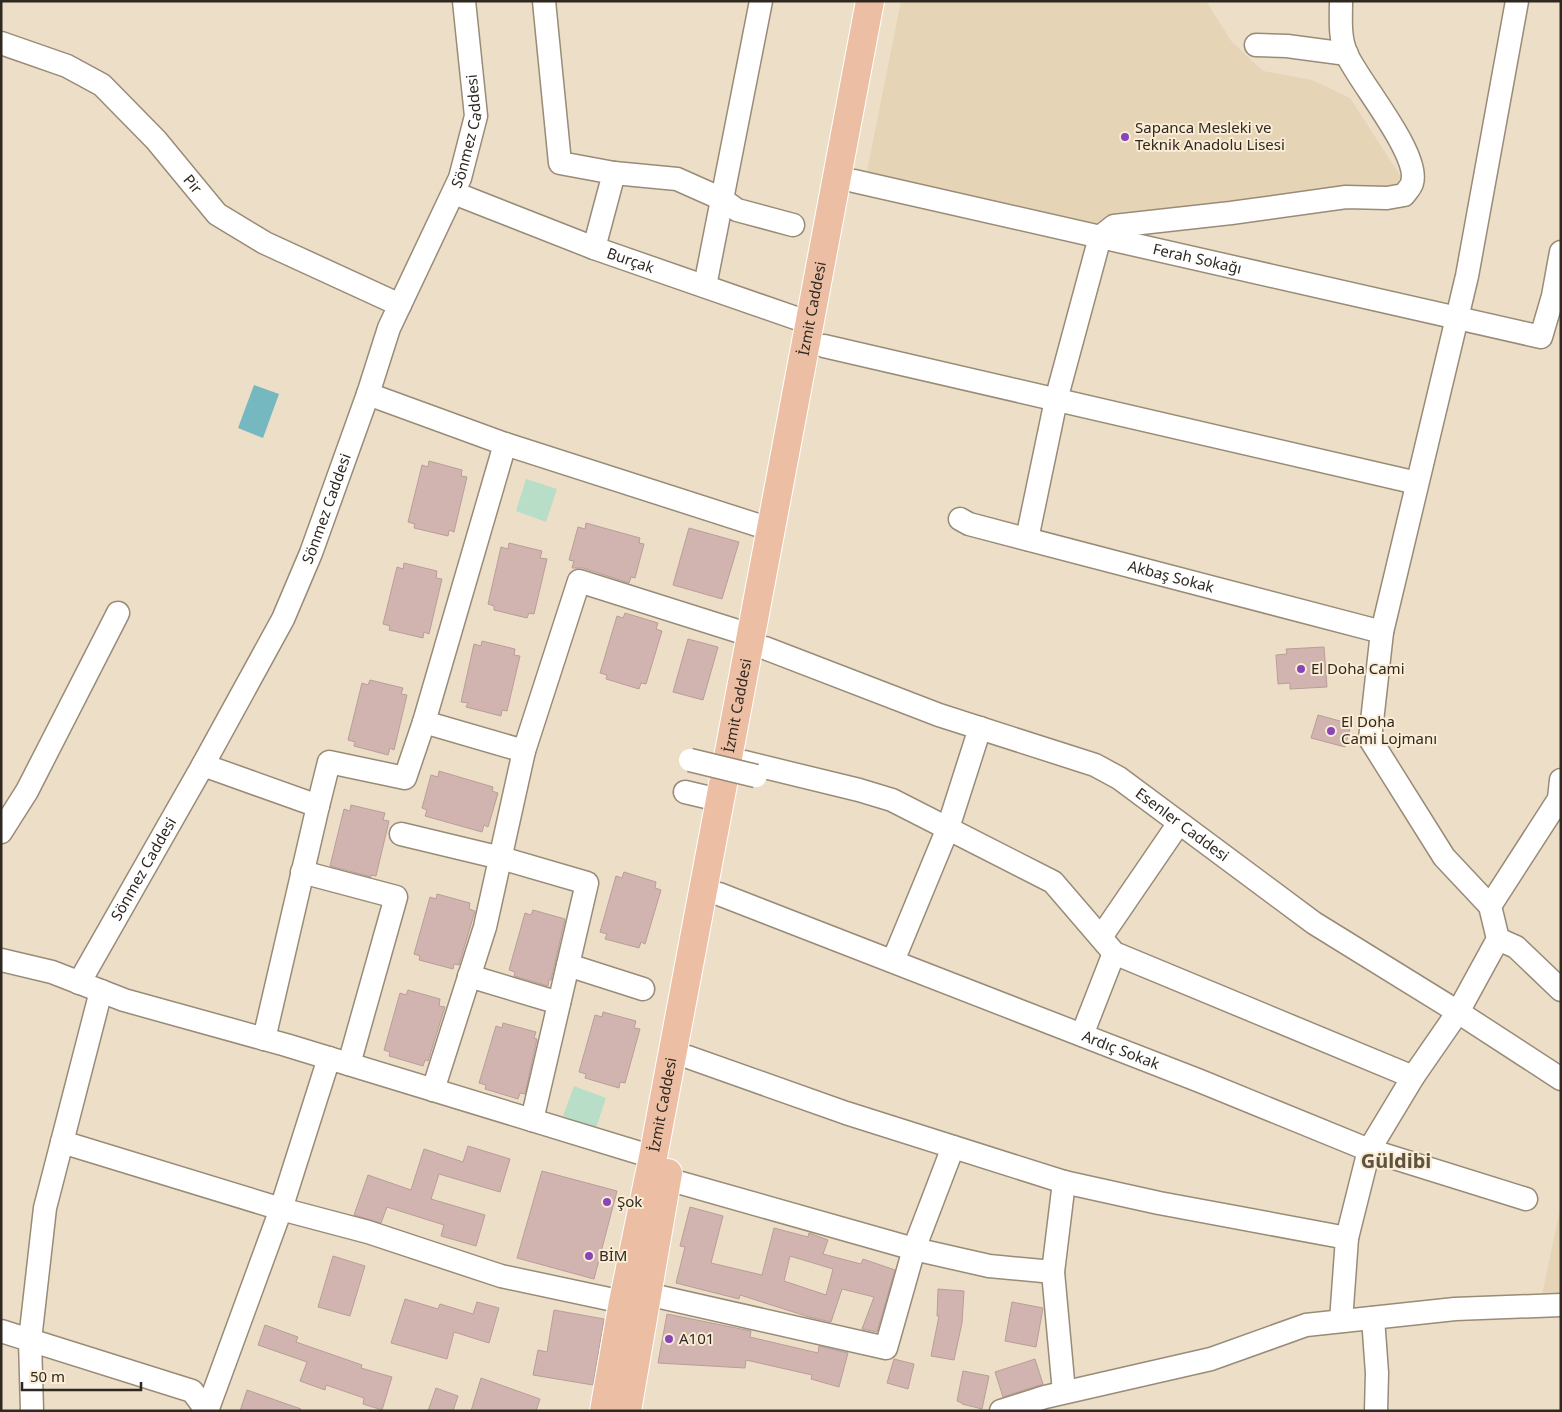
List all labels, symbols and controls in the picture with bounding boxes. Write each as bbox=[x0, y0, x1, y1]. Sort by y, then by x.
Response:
street label: Sönmez Caddesi bbox=[446, 74, 486, 191]
place label: Sapanca Mesleki ve Teknik Anadolu Lisesi bbox=[1135, 117, 1285, 154]
marker: Sapanca Mesleki ve Teknik Anadolu Lisesi bbox=[1119, 131, 1131, 143]
street label: Pir bbox=[179, 170, 207, 197]
street label: Ferah Sokağı bbox=[1151, 238, 1244, 278]
street label: Burçak bbox=[605, 242, 657, 277]
street label: İzmit Caddesi bbox=[793, 260, 830, 357]
street label: Sönmez Caddesi bbox=[297, 451, 355, 567]
street label: Akbaş Sokak bbox=[1126, 555, 1216, 597]
street label: İzmit Caddesi bbox=[718, 657, 755, 754]
place label: El Doha Cami bbox=[1311, 658, 1405, 678]
marker: El Doha Cami bbox=[1295, 663, 1307, 675]
place label: El Doha Cami Lojmanı bbox=[1341, 711, 1437, 748]
marker: El Doha Cami Lojmanı bbox=[1325, 725, 1337, 737]
street label: Esenler Caddesi bbox=[1132, 783, 1233, 865]
street label: Sönmez Caddesi bbox=[106, 813, 180, 924]
street label: Ardıç Sokak bbox=[1079, 1025, 1163, 1073]
street label: İzmit Caddesi bbox=[643, 1056, 680, 1153]
district label: Güldibi bbox=[1361, 1147, 1431, 1174]
place label: Şok bbox=[617, 1191, 642, 1211]
marker: Şok bbox=[601, 1196, 613, 1208]
place label: BİM bbox=[599, 1245, 627, 1265]
marker: BİM bbox=[583, 1250, 595, 1262]
place label: A101 bbox=[679, 1328, 714, 1348]
marker: A101 bbox=[663, 1333, 675, 1345]
scale bar bbox=[22, 1360, 141, 1392]
text: 50 m bbox=[30, 1366, 65, 1386]

